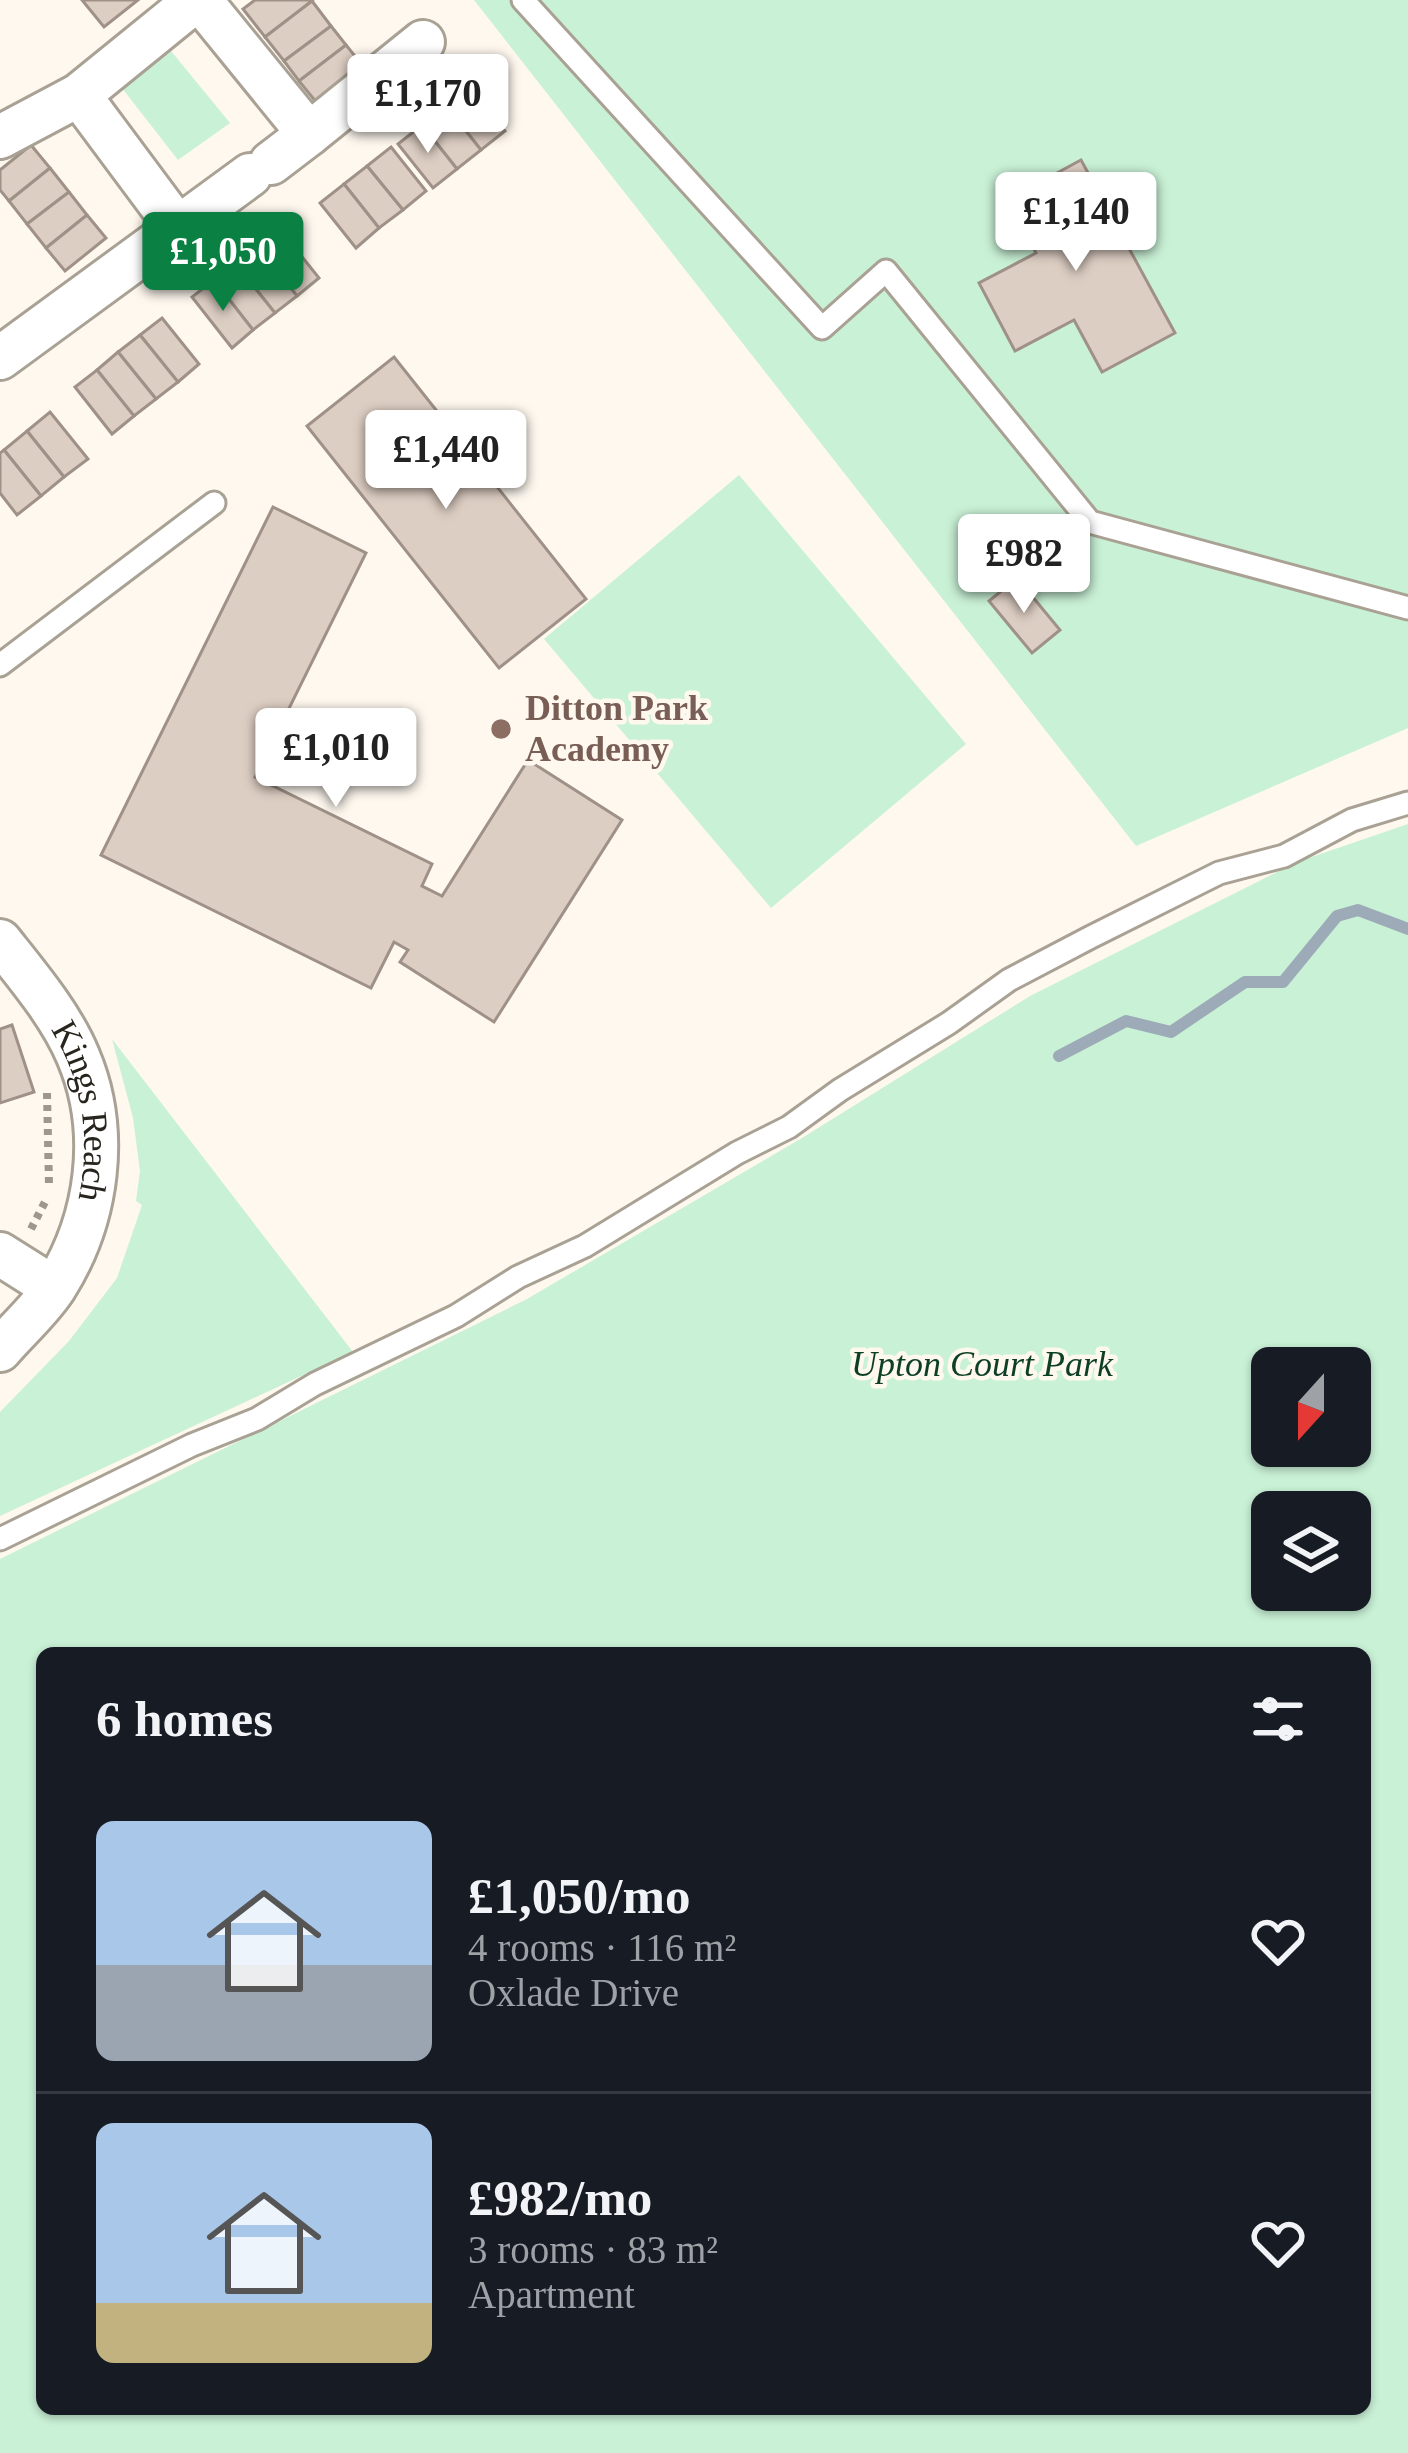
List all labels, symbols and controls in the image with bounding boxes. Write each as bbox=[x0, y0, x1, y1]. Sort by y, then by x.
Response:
pin: £1,170 bbox=[330, 54, 526, 156]
text: £1,170 bbox=[374, 71, 482, 114]
pin: £1,140 bbox=[978, 172, 1174, 274]
text: £1,140 bbox=[1022, 189, 1130, 232]
pin: £1,050 bbox=[125, 212, 321, 314]
text: £1,050 bbox=[169, 229, 277, 272]
pin: £1,440 bbox=[348, 410, 544, 512]
text: £1,440 bbox=[392, 427, 500, 470]
pin: £982 bbox=[953, 514, 1095, 616]
text: £982 bbox=[985, 531, 1063, 574]
place label: Ditton Park Academy bbox=[525, 688, 708, 769]
pin: £1,010 bbox=[238, 708, 434, 810]
marker: Ditton Park Academy bbox=[488, 716, 514, 742]
text: £1,010 bbox=[282, 725, 390, 768]
street label: Kings Reach bbox=[44, 1014, 116, 1205]
park label: Upton Court Park bbox=[851, 1344, 1114, 1384]
north arrow bbox=[1251, 1347, 1371, 1467]
map controls bbox=[1251, 1347, 1371, 1611]
button: layers bbox=[1251, 1491, 1371, 1611]
icon: filters bbox=[1245, 1686, 1311, 1752]
text: 6 homes bbox=[96, 1691, 273, 1747]
text: £1,050/mo bbox=[468, 1868, 690, 1924]
icon: home bbox=[192, 1869, 336, 2013]
icon: heart bbox=[1245, 1908, 1311, 1974]
text: 4 rooms · 116 m² bbox=[468, 1926, 736, 1969]
text: Oxlade Drive bbox=[468, 1971, 679, 2014]
text: £982/mo bbox=[468, 2170, 652, 2226]
icon: home bbox=[192, 2171, 336, 2315]
icon: heart bbox=[1245, 2210, 1311, 2276]
text: 3 rooms · 83 m² bbox=[468, 2228, 718, 2271]
text: Apartment bbox=[468, 2273, 635, 2316]

